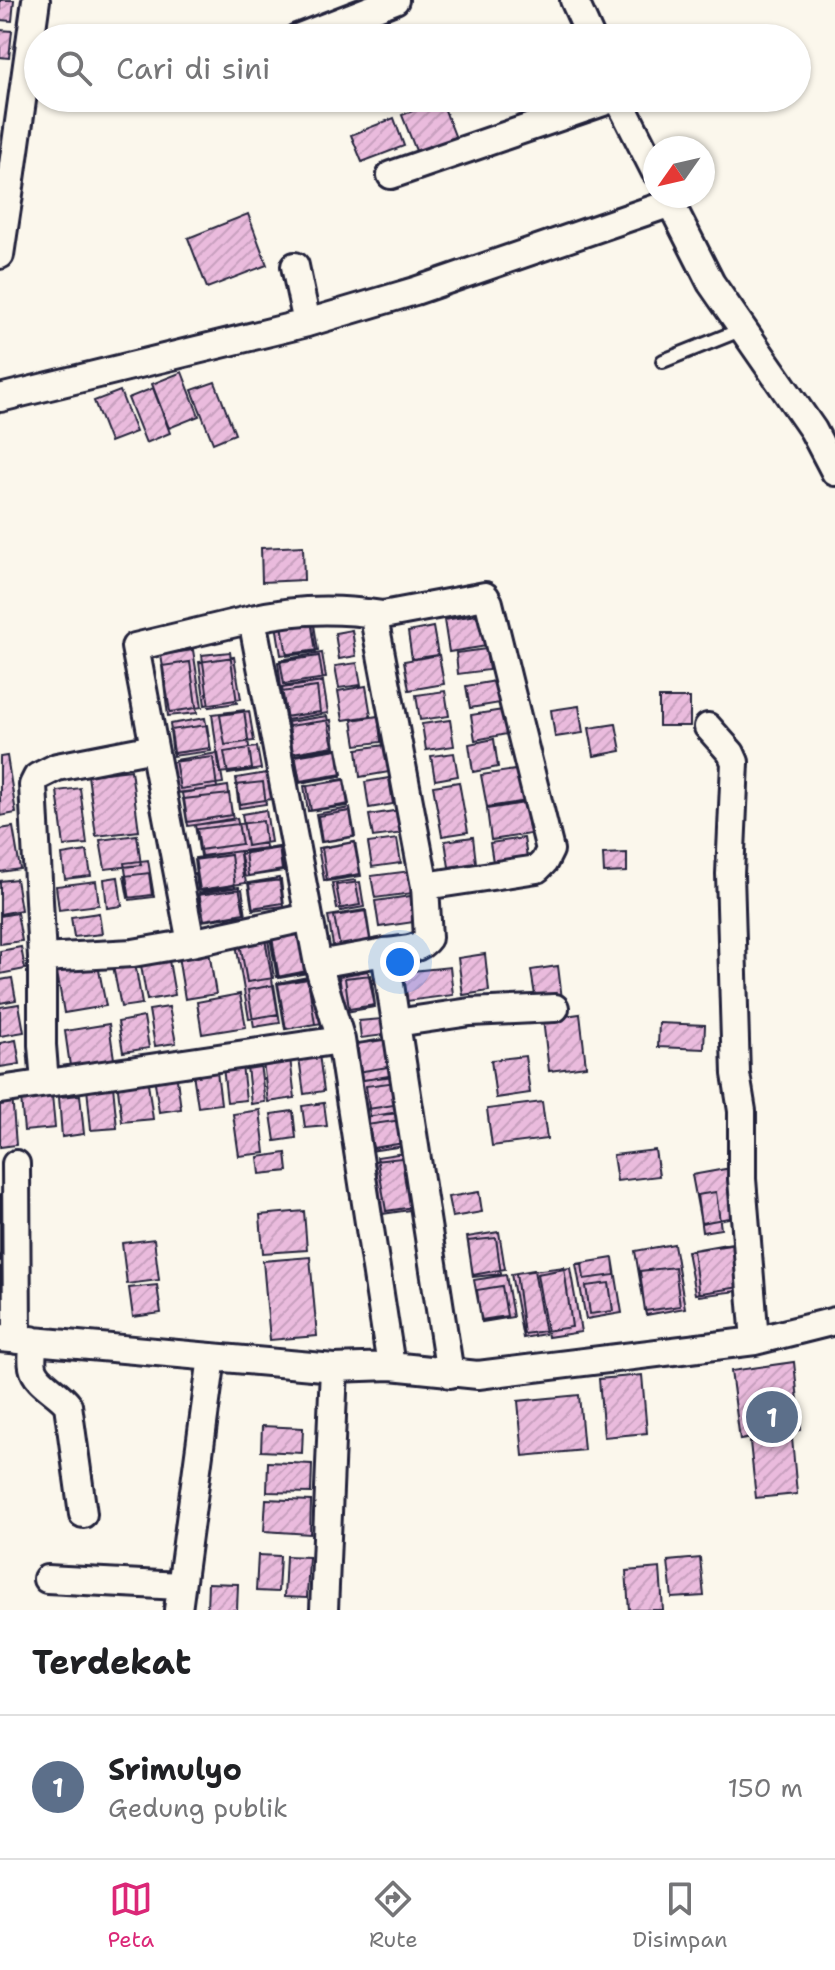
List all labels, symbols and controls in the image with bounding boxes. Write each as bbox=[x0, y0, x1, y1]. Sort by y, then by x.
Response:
search box bbox=[24, 24, 811, 112]
icon: search bbox=[52, 46, 96, 90]
text: Cari di sini bbox=[116, 48, 271, 89]
north arrow bbox=[643, 136, 715, 208]
your location bbox=[380, 942, 420, 982]
pin: 1 bbox=[746, 1387, 798, 1447]
text: Terdekat bbox=[32, 1639, 191, 1685]
text: Srimulyo bbox=[108, 1749, 242, 1790]
text: 1 bbox=[52, 1770, 64, 1805]
text: 150 m bbox=[727, 1770, 803, 1805]
text: Gedung publik bbox=[108, 1790, 288, 1825]
tab: Peta bbox=[107, 1877, 154, 1954]
tab: Rute bbox=[369, 1877, 418, 1954]
tab: Disimpan bbox=[632, 1877, 728, 1954]

